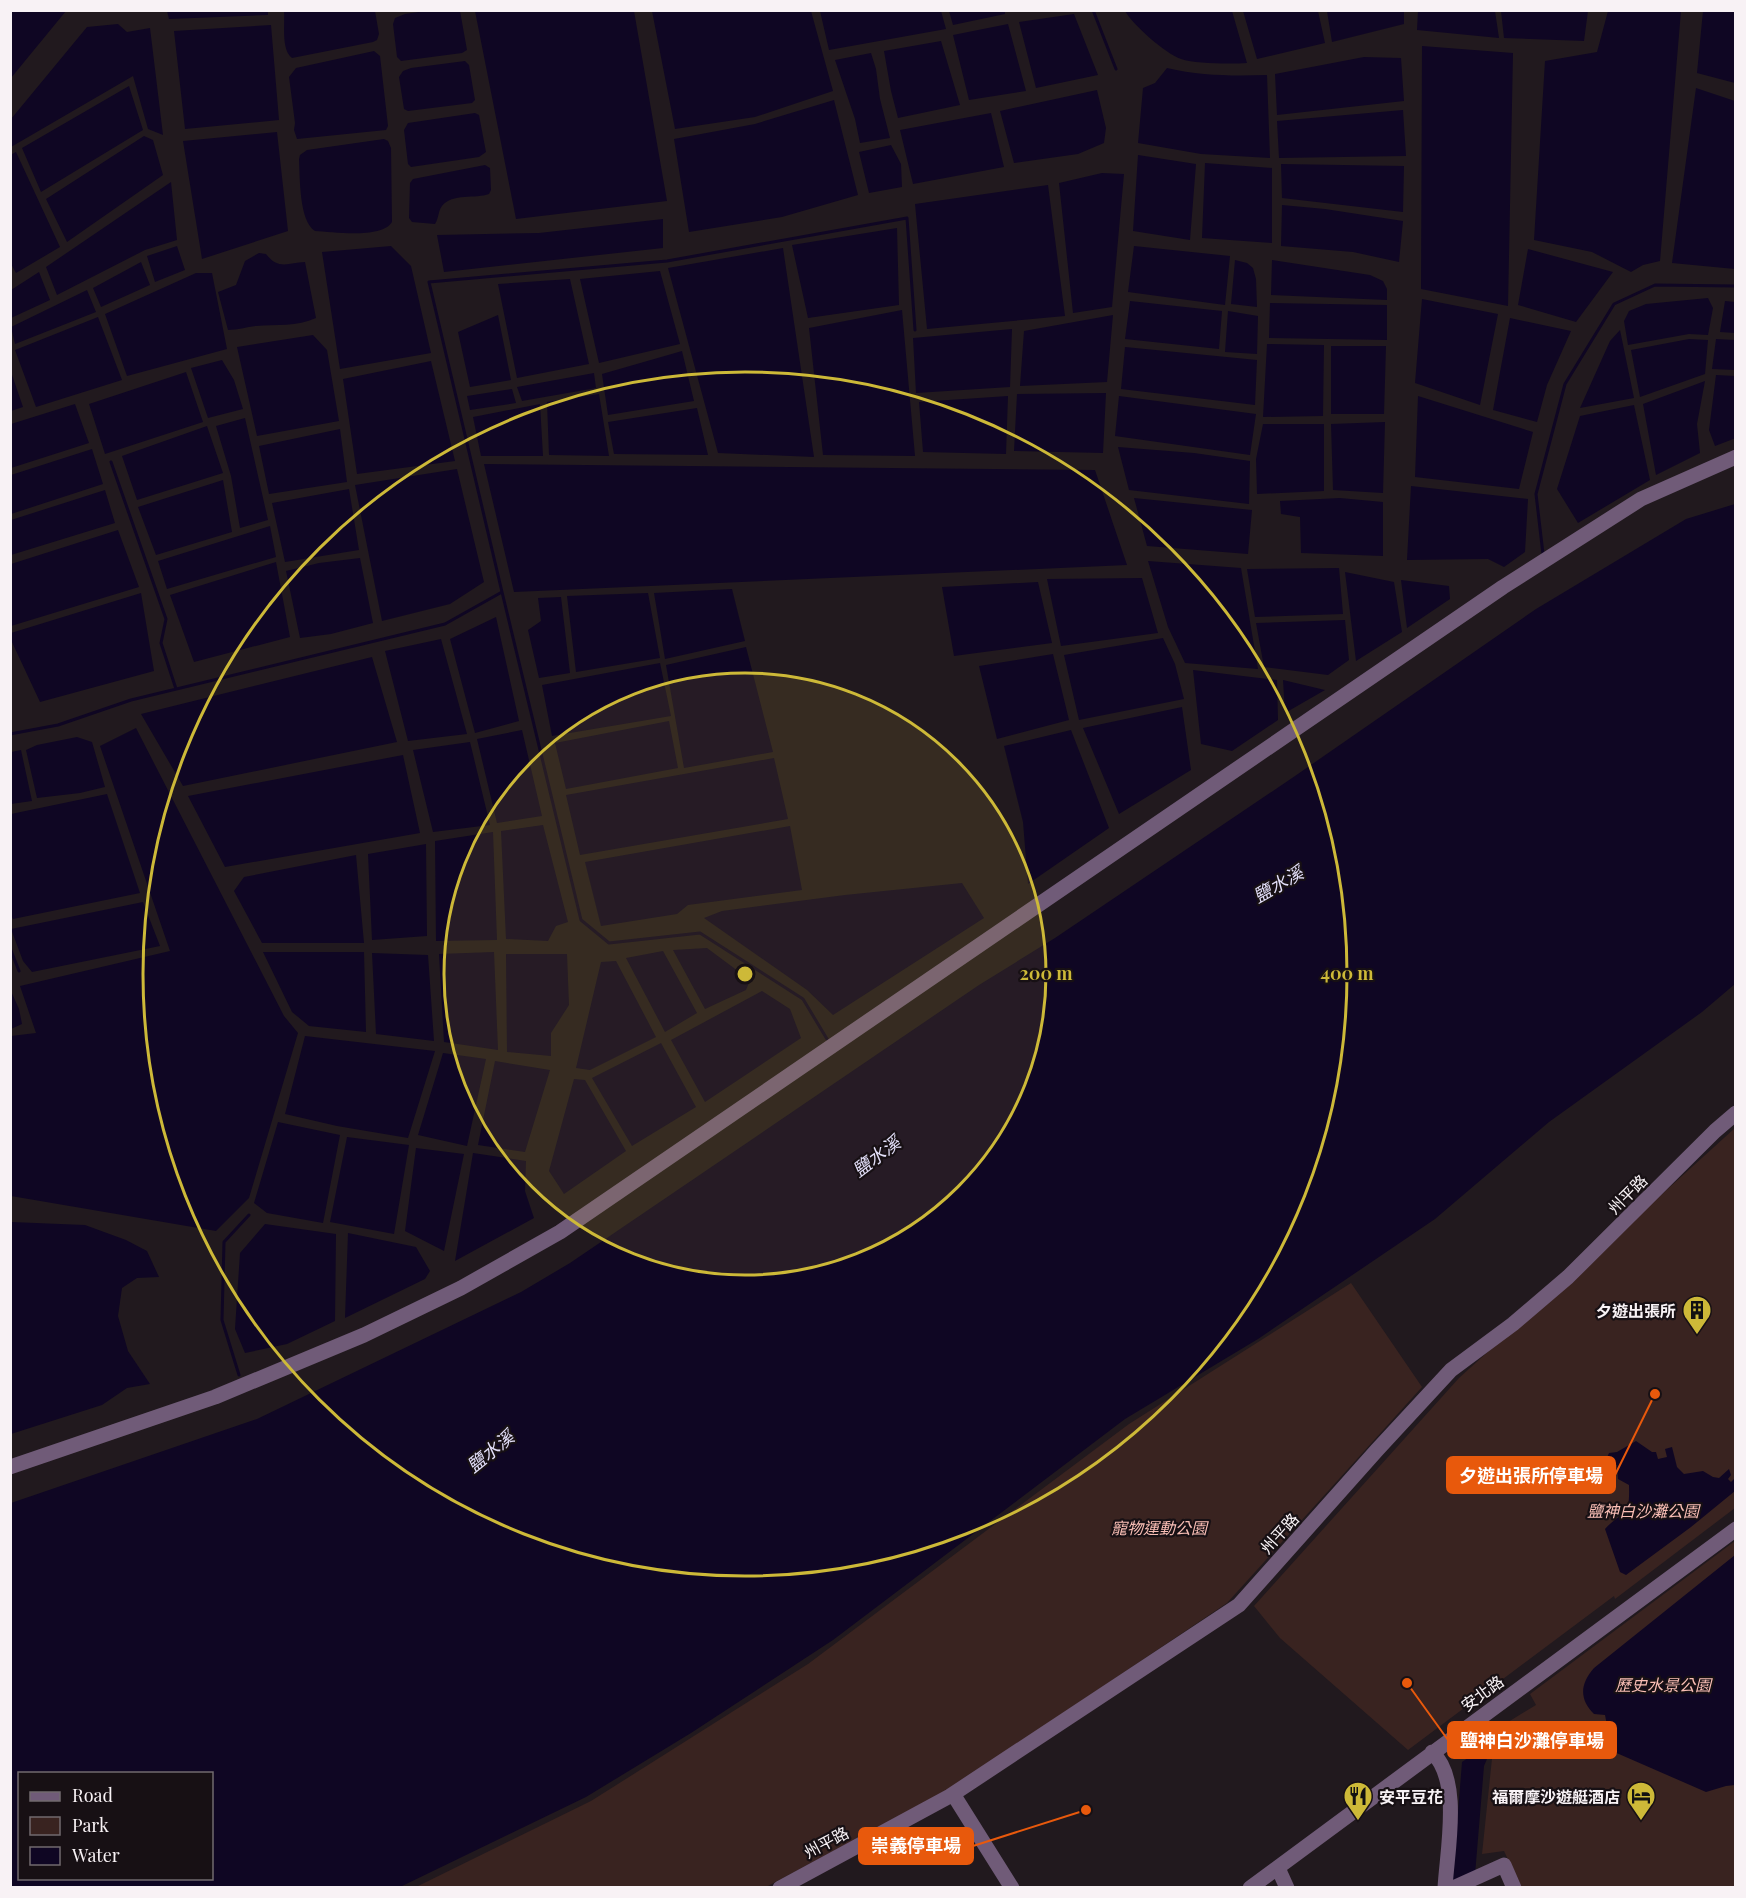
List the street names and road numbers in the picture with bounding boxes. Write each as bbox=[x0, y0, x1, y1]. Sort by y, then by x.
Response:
street label: 州平路 bbox=[1603, 1170, 1651, 1218]
street label: 州平路 bbox=[1255, 1508, 1303, 1558]
street label: 安北路 bbox=[1456, 1670, 1508, 1716]
street label: 州平路 bbox=[800, 1821, 852, 1863]

